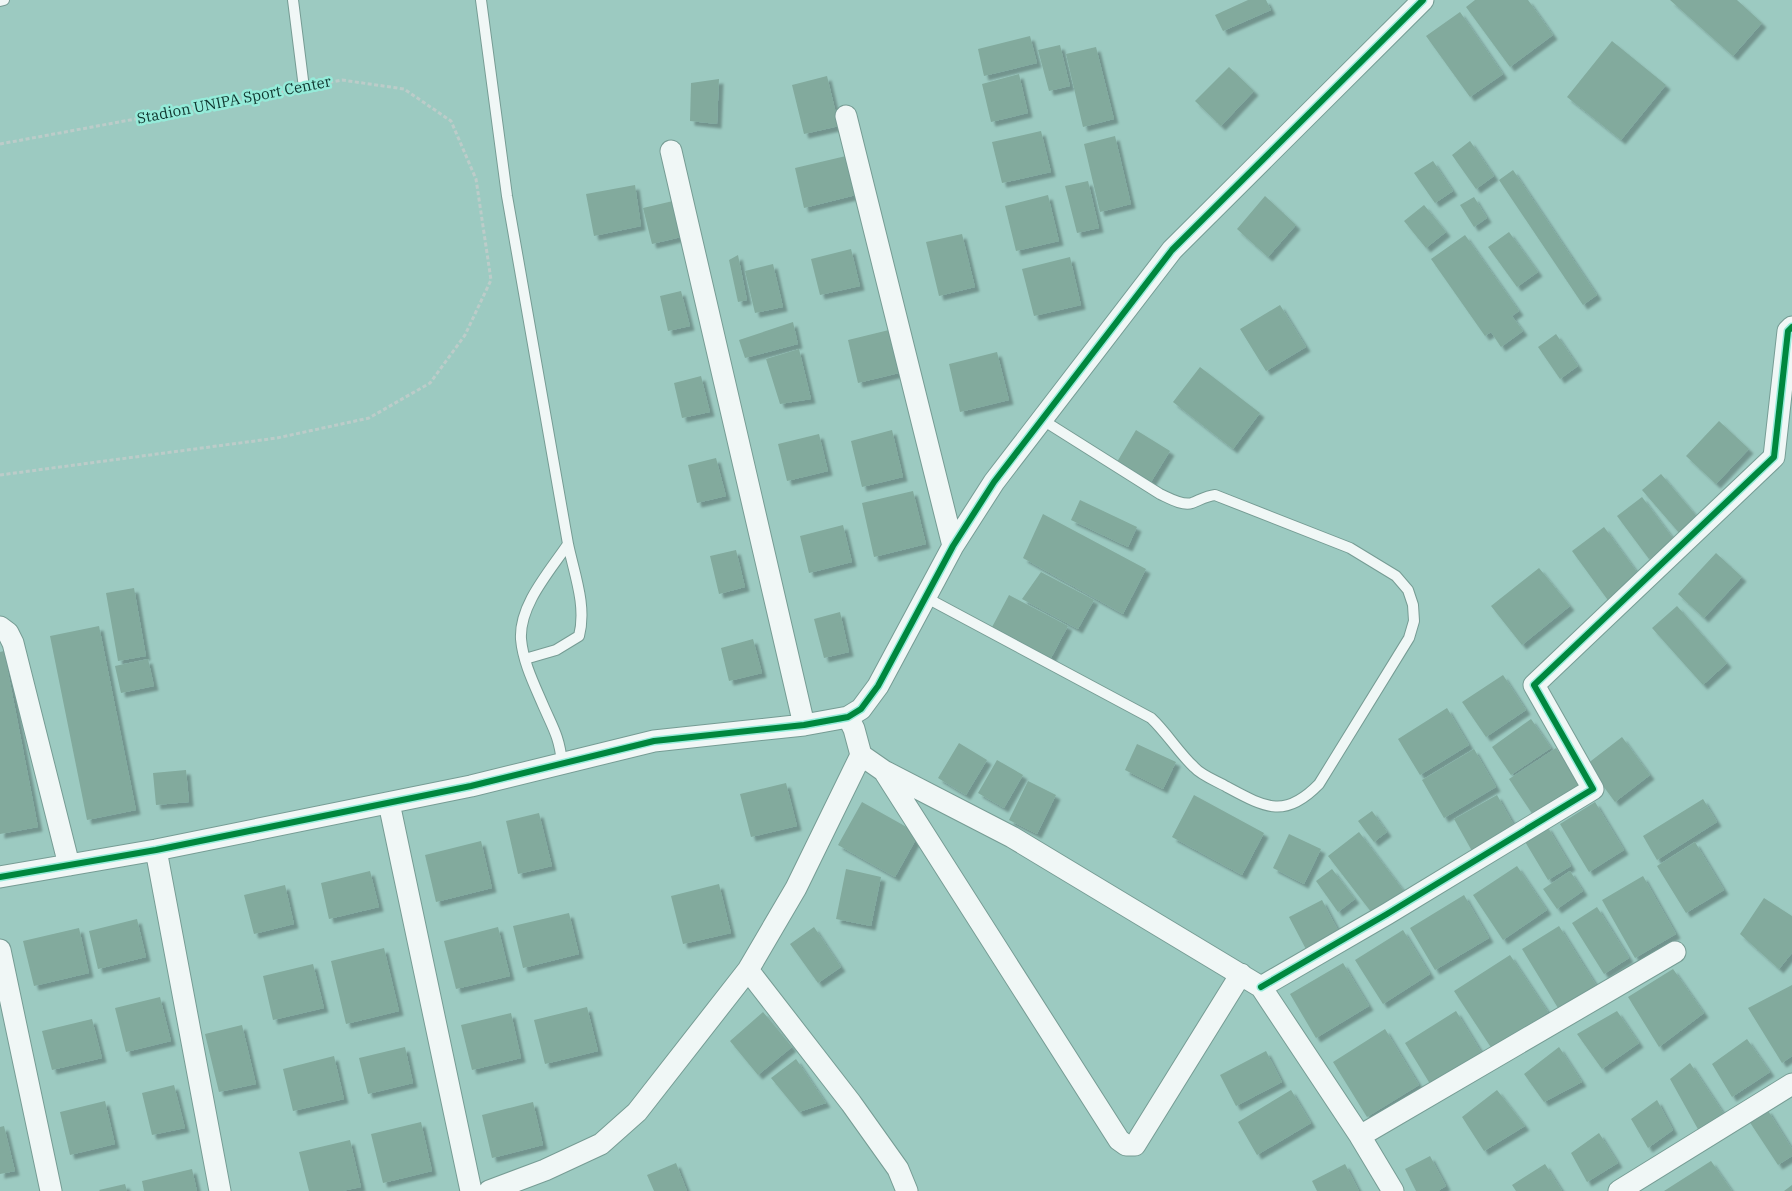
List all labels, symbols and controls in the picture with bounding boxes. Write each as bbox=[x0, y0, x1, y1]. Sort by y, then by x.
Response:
street label: Stadion UNIPA Sport Center bbox=[135, 71, 333, 128]

